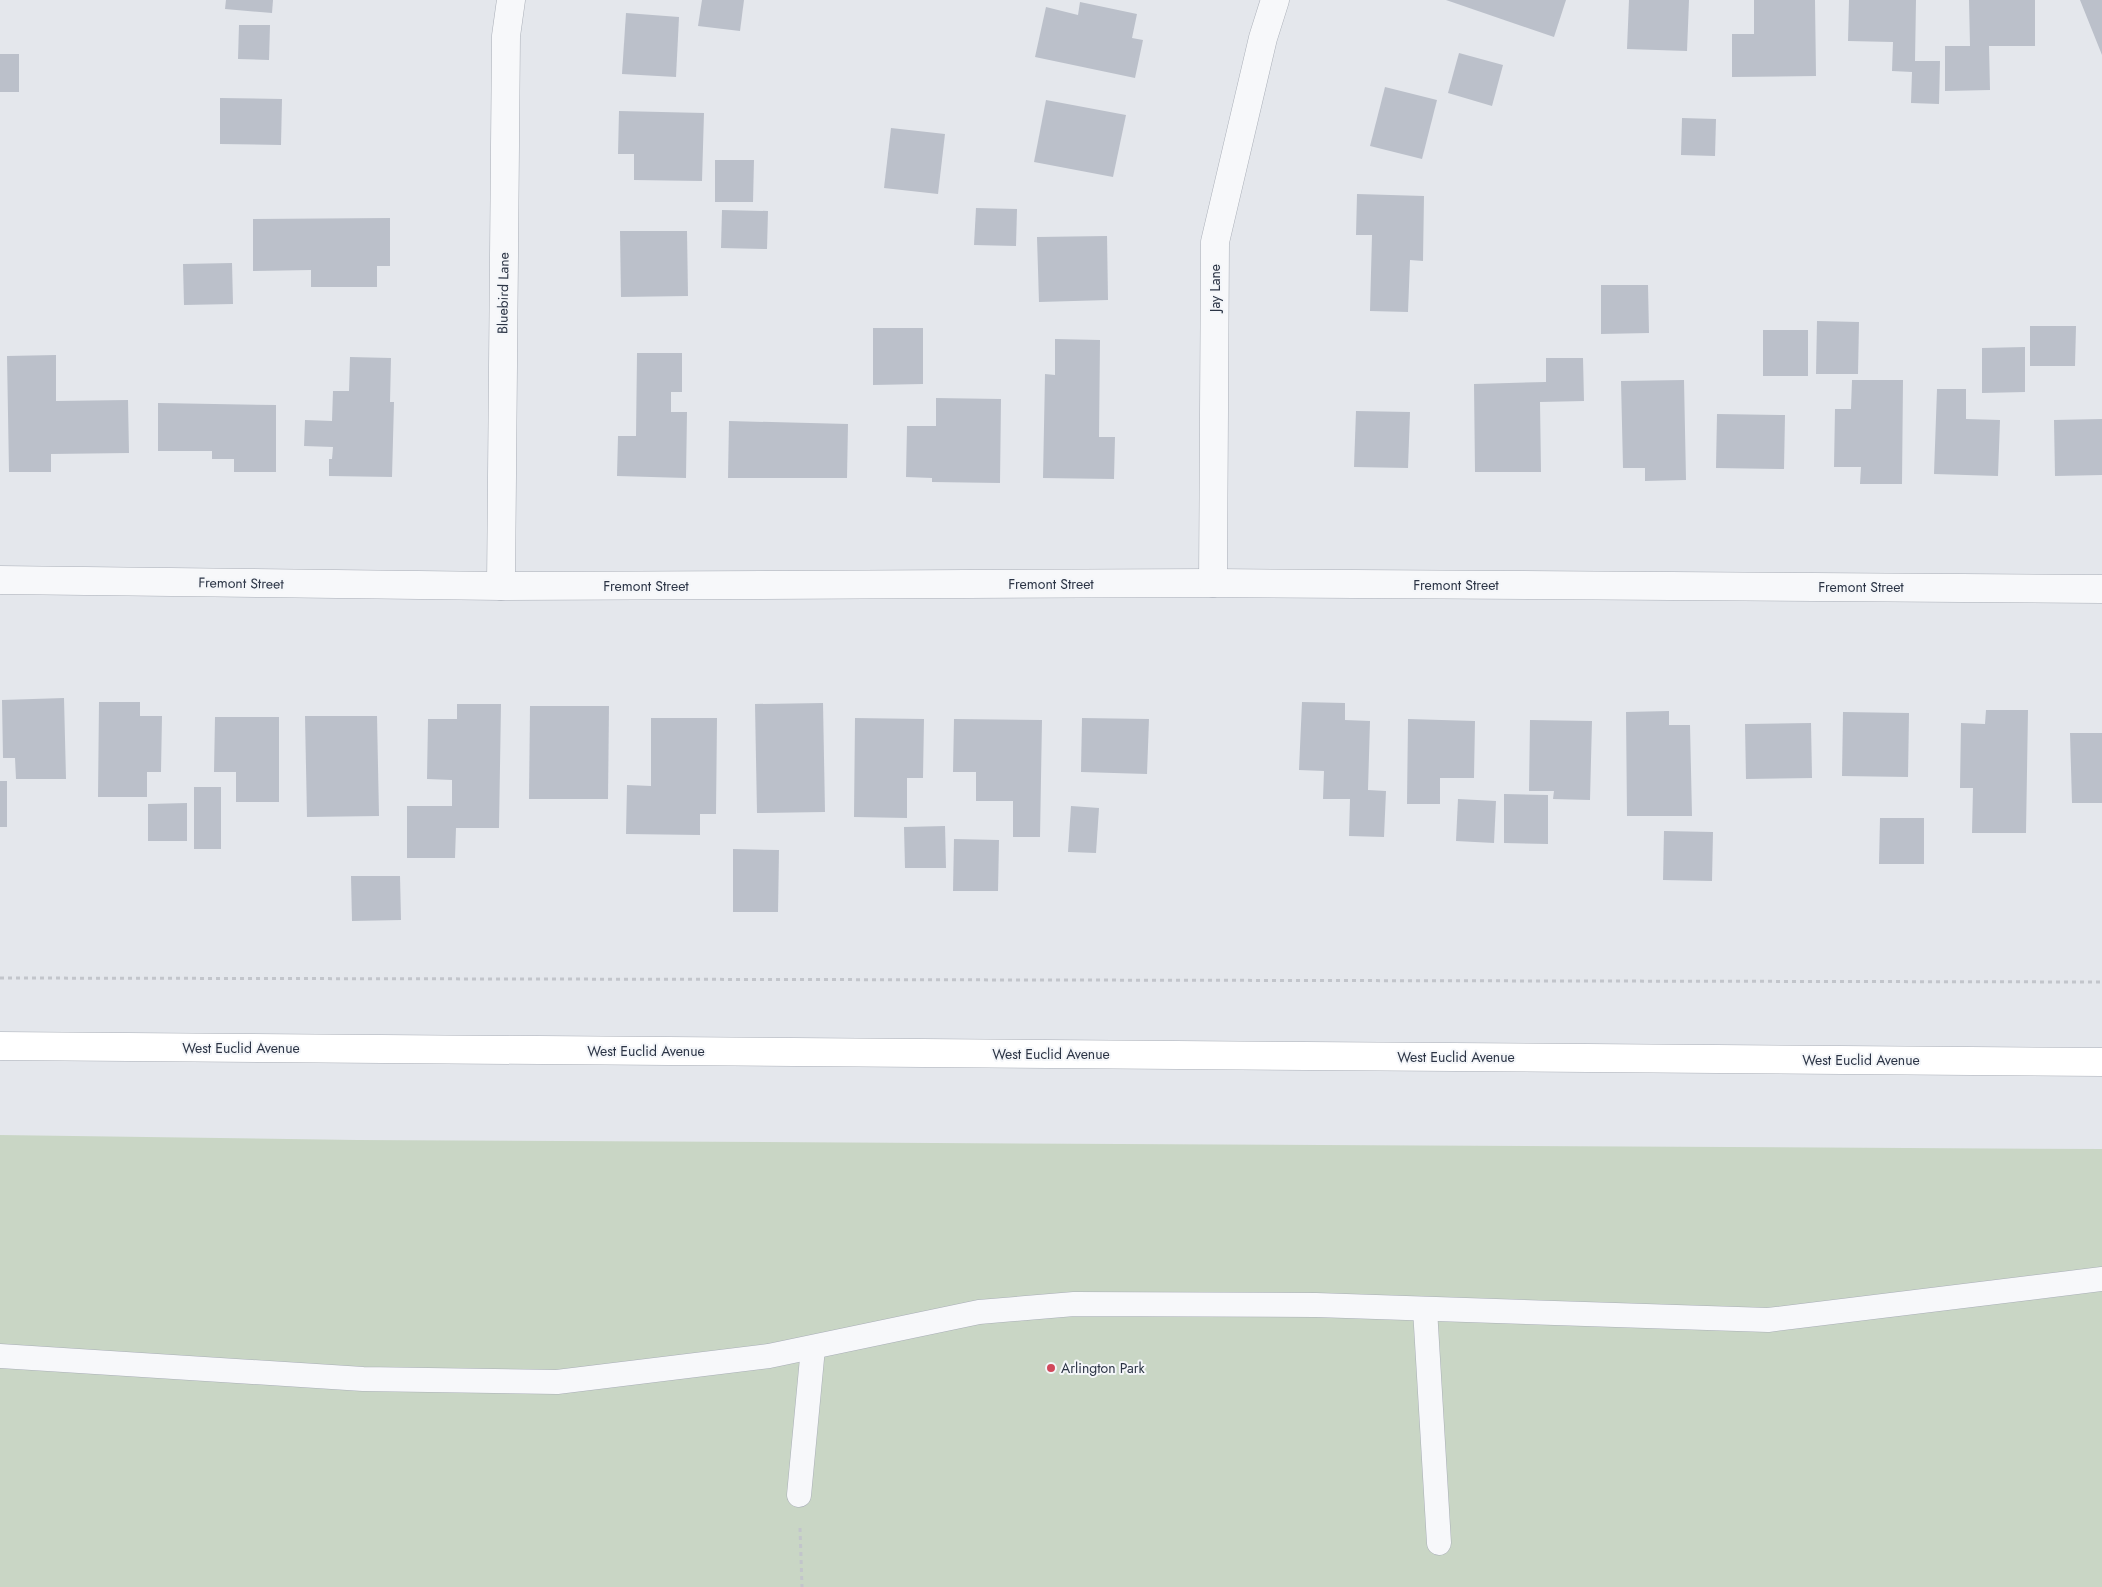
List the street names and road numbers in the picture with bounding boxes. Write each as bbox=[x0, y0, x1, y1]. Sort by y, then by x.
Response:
street label: Bluebird Lane bbox=[492, 252, 514, 334]
street label: Jay Lane bbox=[1205, 264, 1225, 314]
street label: Fremont Street bbox=[198, 572, 285, 594]
street label: Fremont Street bbox=[1008, 574, 1094, 594]
street label: Fremont Street bbox=[1413, 575, 1499, 595]
street label: Fremont Street bbox=[603, 576, 689, 596]
street label: Fremont Street bbox=[1818, 577, 1904, 597]
street label: West Euclid Avenue bbox=[182, 1038, 300, 1058]
street label: West Euclid Avenue bbox=[587, 1041, 705, 1061]
street label: West Euclid Avenue bbox=[992, 1044, 1110, 1064]
street label: West Euclid Avenue bbox=[1397, 1047, 1515, 1067]
street label: West Euclid Avenue bbox=[1802, 1050, 1920, 1070]

